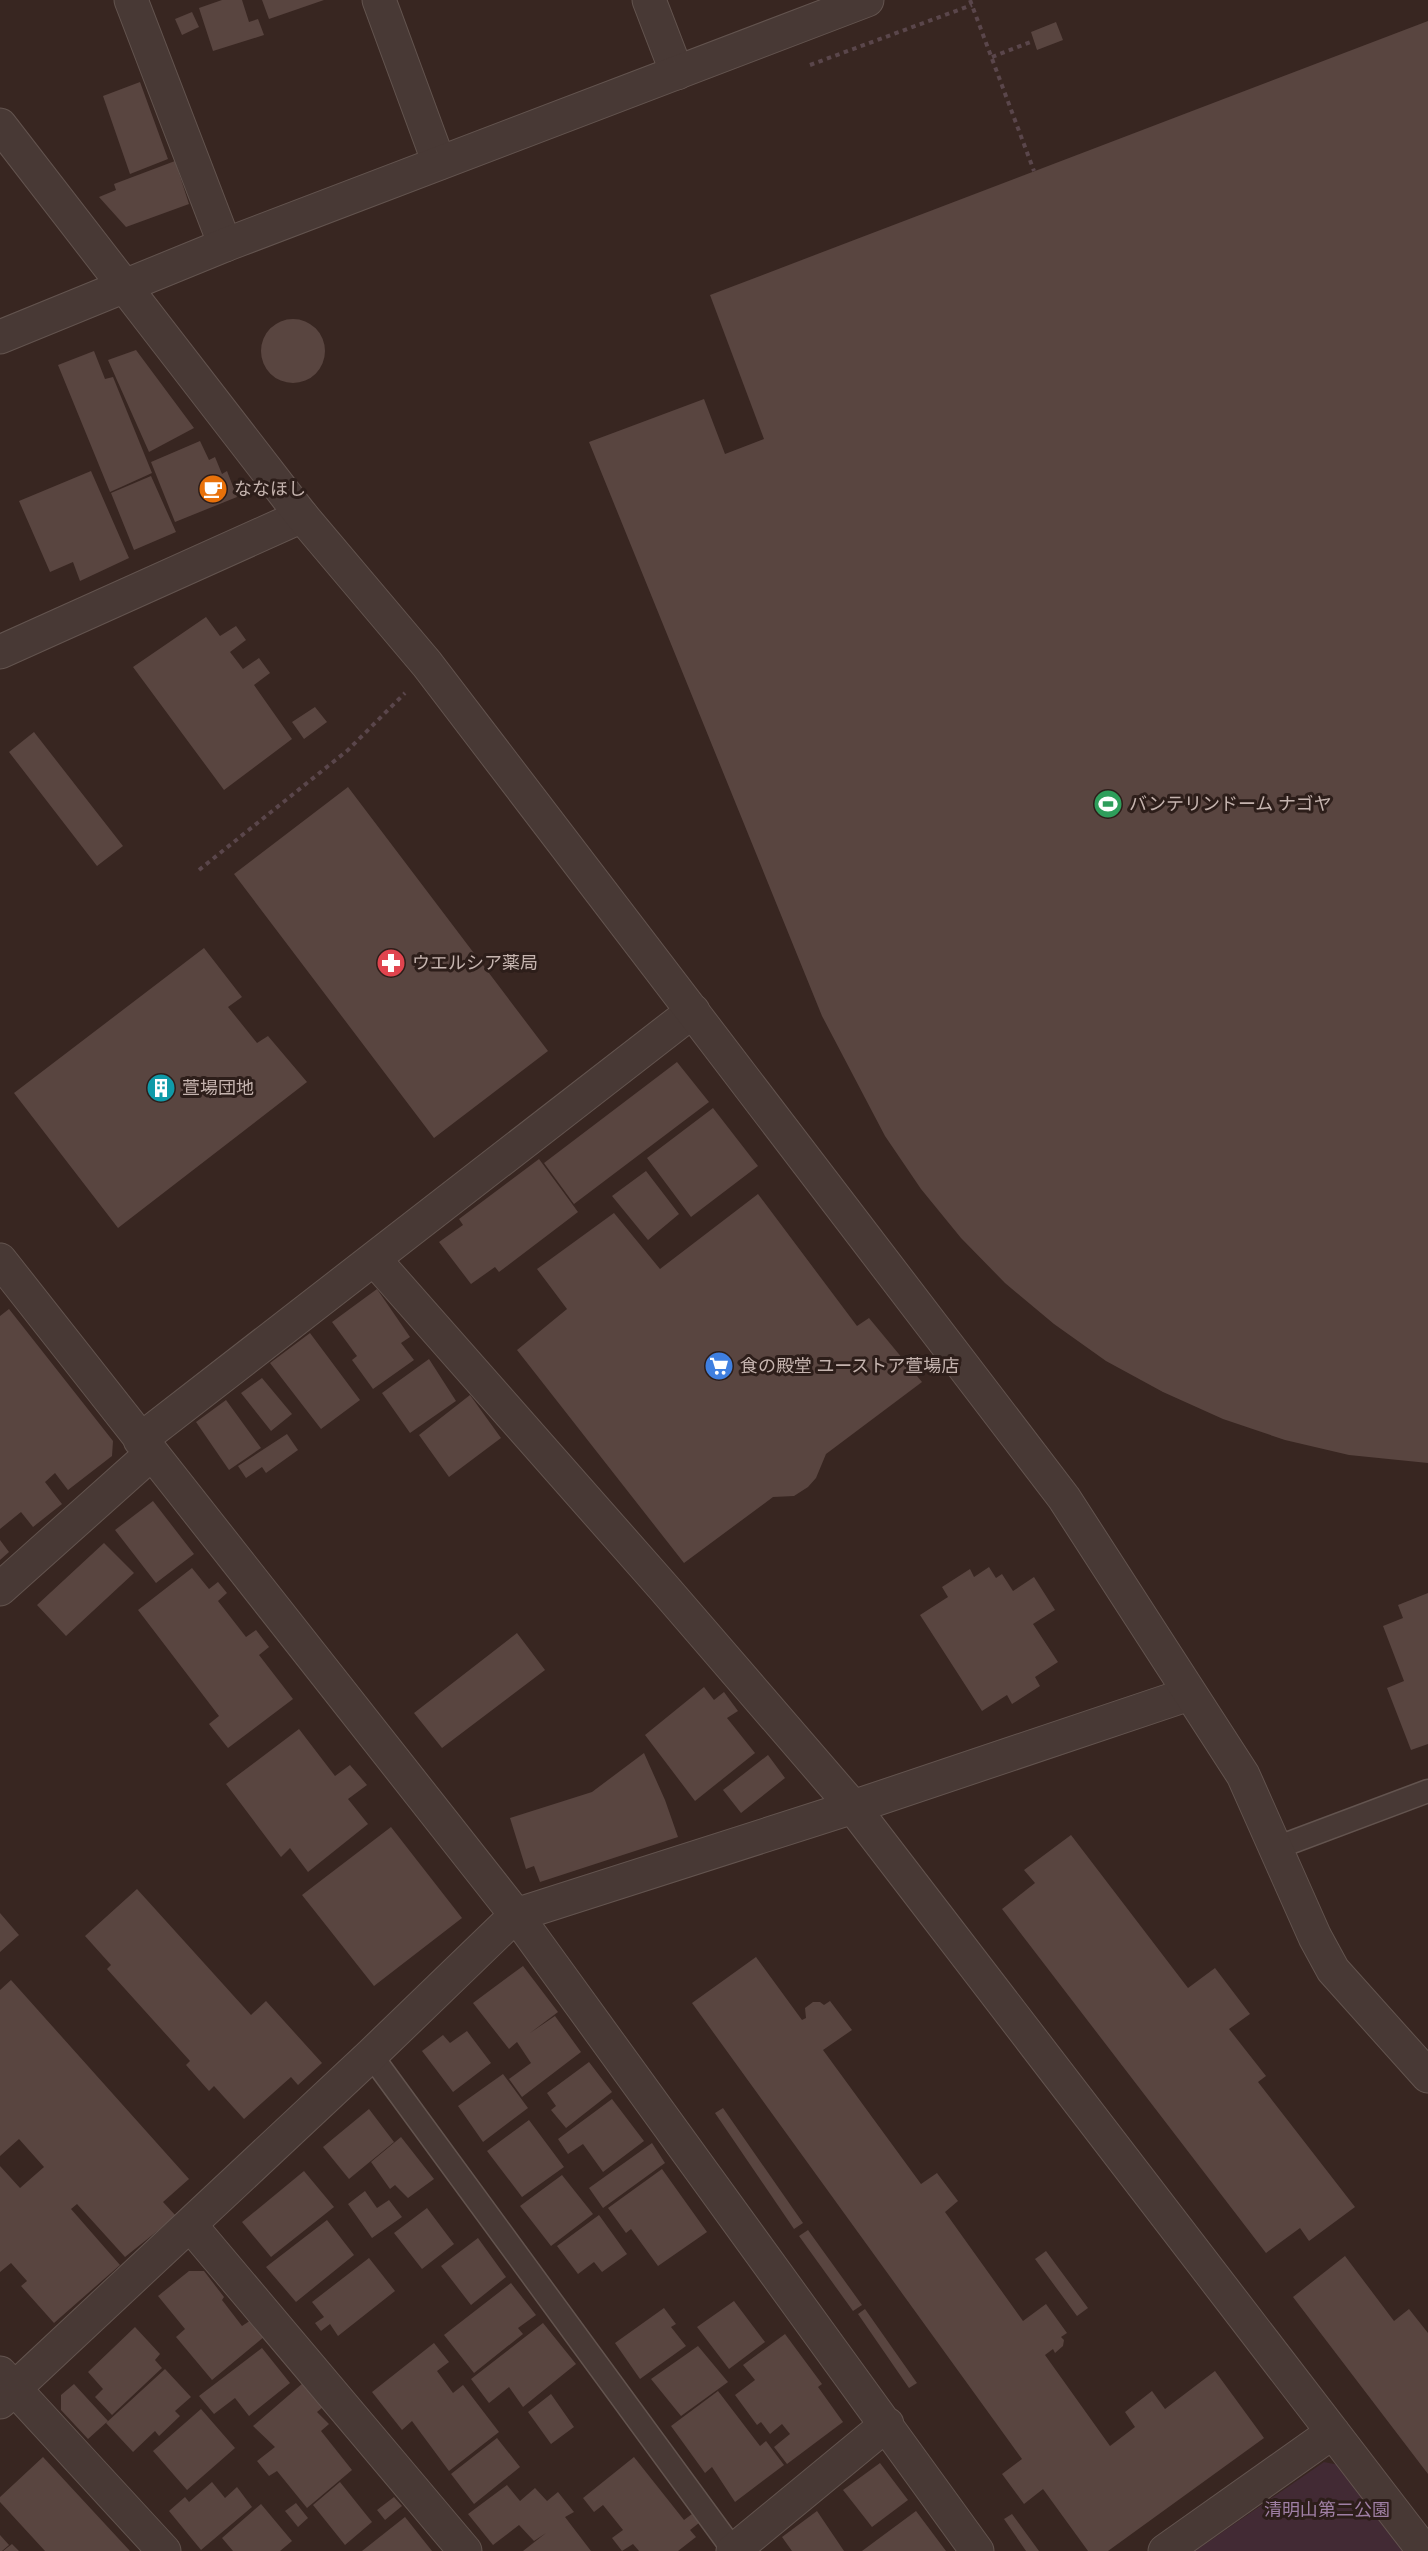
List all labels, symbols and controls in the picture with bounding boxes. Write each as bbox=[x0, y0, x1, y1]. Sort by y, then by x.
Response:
cafe icon: ななほし bbox=[197, 473, 229, 505]
place label: ななほし bbox=[234, 478, 306, 500]
sports icon: バンテリンドーム ナゴヤ bbox=[1092, 788, 1124, 820]
place label: バンテリンドーム ナゴヤ bbox=[1129, 793, 1332, 815]
pharmacy icon: ウエルシア薬局 bbox=[375, 947, 407, 979]
place label: ウエルシア薬局 bbox=[412, 952, 538, 974]
building icon: 萱場団地 bbox=[145, 1072, 177, 1104]
place label: 萱場団地 bbox=[182, 1077, 254, 1099]
supermarket icon: 食の殿堂 ユーストア萱場店 bbox=[703, 1350, 735, 1382]
place label: 食の殿堂 ユーストア萱場店 bbox=[740, 1355, 959, 1377]
park label: 清明山第二公園 bbox=[1264, 2499, 1390, 2521]

